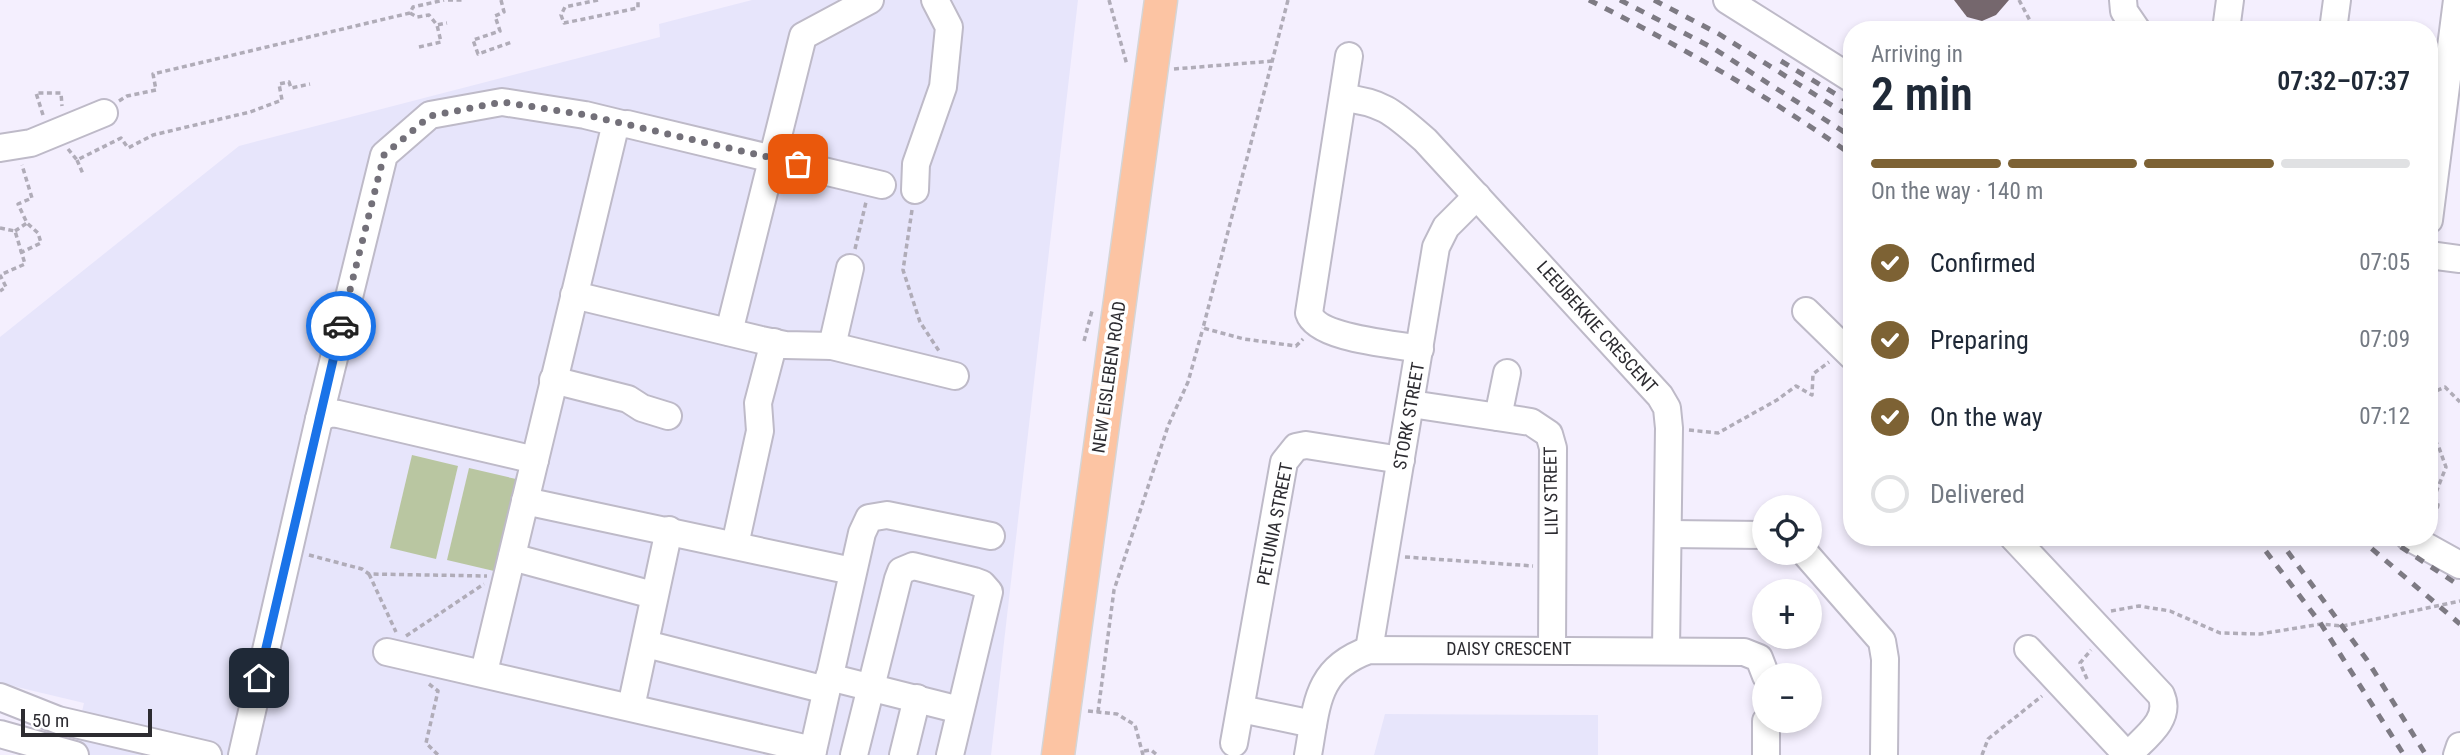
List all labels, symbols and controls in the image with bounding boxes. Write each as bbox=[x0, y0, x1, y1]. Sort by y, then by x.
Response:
text: Arriving in bbox=[1871, 41, 1963, 68]
text: 07:32–07:37 bbox=[2277, 66, 2410, 96]
text: 2 min bbox=[1871, 67, 1973, 121]
pin bbox=[768, 134, 828, 194]
icon: bag bbox=[779, 145, 817, 183]
text: On the way · 140 m bbox=[1871, 178, 2043, 205]
icon: check bbox=[1871, 244, 1909, 282]
text: Confirmed bbox=[1930, 248, 2036, 278]
text: 07:05 bbox=[2359, 249, 2410, 276]
street label: LEEUBEKKIE CRESCENT bbox=[1533, 256, 1662, 397]
courier bbox=[306, 291, 376, 361]
street label: NEW EISLEBEN ROAD bbox=[1087, 300, 1130, 454]
icon: car bbox=[322, 307, 360, 345]
icon: check bbox=[1871, 321, 1909, 359]
text: Preparing bbox=[1930, 325, 2029, 355]
text: 07:09 bbox=[2359, 326, 2410, 353]
street label: STORK STREET bbox=[1389, 361, 1428, 471]
icon: check bbox=[1871, 398, 1909, 436]
text: On the way bbox=[1930, 402, 2043, 432]
text: 07:12 bbox=[2359, 403, 2410, 430]
street label: LILY STREET bbox=[1539, 446, 1562, 536]
street label: PETUNIA STREET bbox=[1252, 461, 1297, 587]
text: Delivered bbox=[1930, 479, 2025, 509]
map controls bbox=[1752, 495, 1822, 733]
button: locate bbox=[1752, 495, 1822, 565]
button: + bbox=[1752, 579, 1822, 649]
street label: DAISY CRESCENT bbox=[1446, 638, 1572, 659]
pin bbox=[229, 648, 289, 708]
icon: home bbox=[240, 659, 278, 697]
button: − bbox=[1752, 663, 1822, 733]
scale bar bbox=[21, 706, 152, 738]
text: 50 m bbox=[32, 709, 69, 732]

